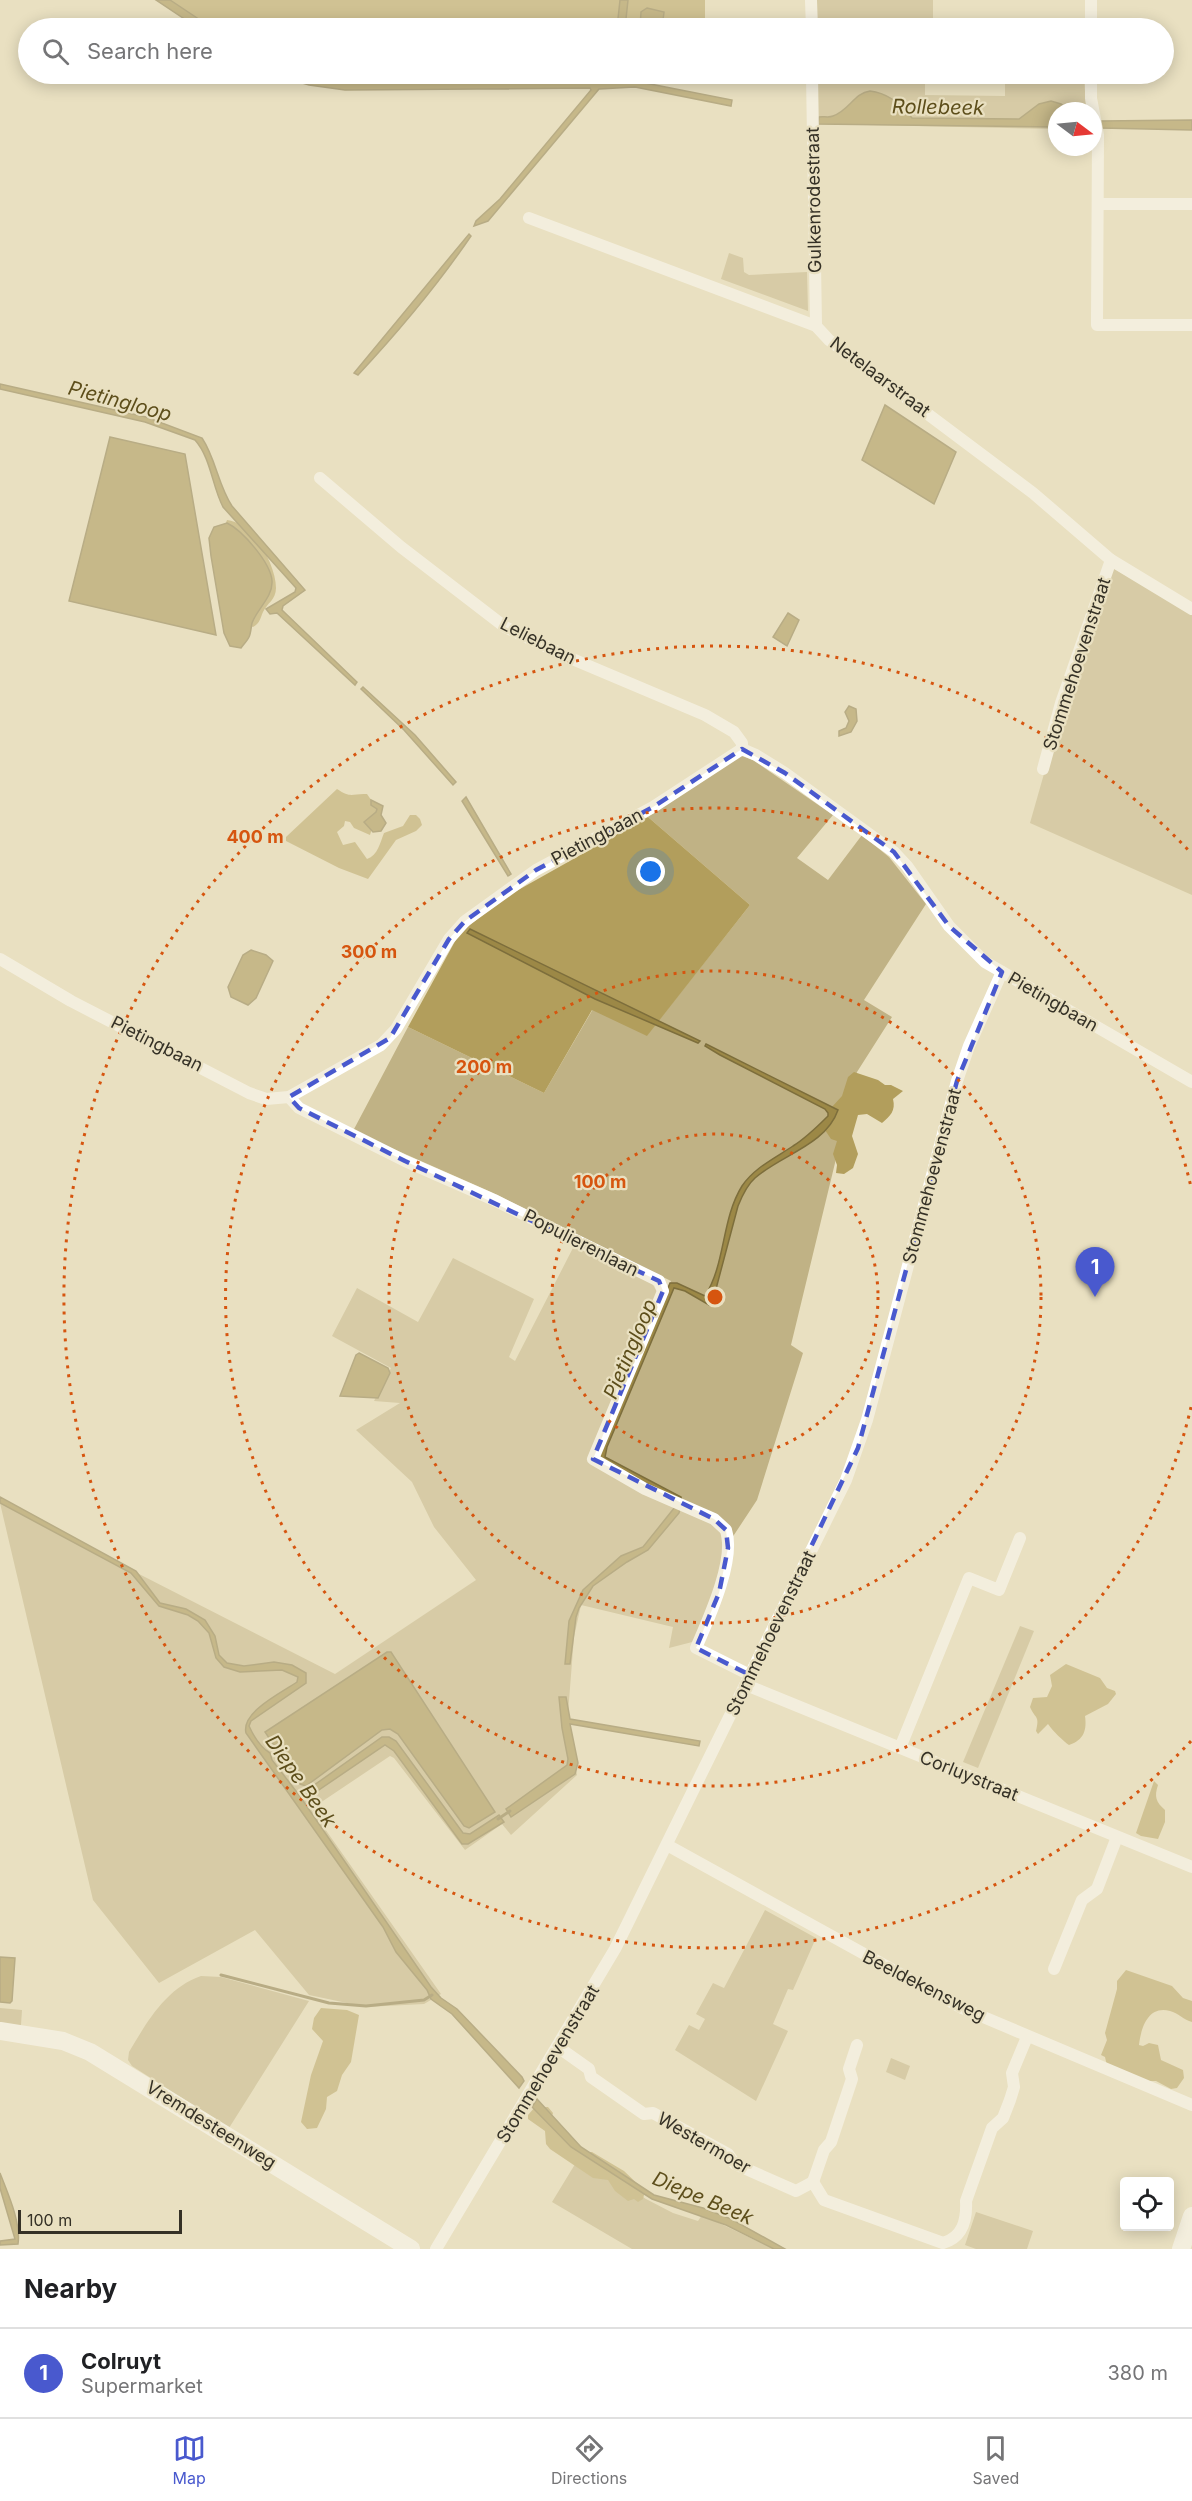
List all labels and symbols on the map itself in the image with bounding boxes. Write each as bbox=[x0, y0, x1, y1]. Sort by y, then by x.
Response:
water label: Rollebeek bbox=[892, 94, 985, 120]
north arrow bbox=[1048, 102, 1102, 156]
street label: Gulkenrodestraat bbox=[802, 127, 825, 273]
street label: Netelaarstraat bbox=[826, 332, 935, 421]
water label: Pietingloop bbox=[66, 376, 174, 426]
street label: Stommehoevenstraat bbox=[1039, 575, 1114, 753]
street label: Leliebaan bbox=[497, 613, 579, 669]
street label: Pietingbaan bbox=[548, 804, 646, 869]
text: 400 m bbox=[226, 826, 284, 847]
your location bbox=[636, 857, 665, 886]
text: 300 m bbox=[341, 941, 397, 962]
street label: Pietingbaan bbox=[1005, 967, 1102, 1036]
street label: Pietingbaan bbox=[108, 1011, 207, 1076]
text: 200 m bbox=[456, 1056, 512, 1077]
street label: Stommehoevenstraat bbox=[898, 1086, 965, 1266]
text: 100 m bbox=[574, 1171, 626, 1192]
street label: Populierenlaan bbox=[520, 1205, 642, 1280]
pin: 1 bbox=[1076, 1248, 1114, 1297]
centre of rings bbox=[705, 1287, 725, 1307]
water label: Pietingloop bbox=[598, 1296, 662, 1402]
street label: Stommehoevenstraat bbox=[721, 1547, 820, 1719]
water label: Diepe Beek bbox=[260, 1730, 342, 1833]
street label: Corluystraat bbox=[917, 1746, 1022, 1805]
street label: Beeldekensweg bbox=[859, 1946, 989, 2025]
street label: Stommehoevenstraat bbox=[492, 1981, 603, 2147]
street label: Vremdesteenweg bbox=[142, 2076, 280, 2173]
street label: Westermoer bbox=[654, 2107, 755, 2178]
water label: Diepe Beek bbox=[649, 2166, 758, 2230]
scale bar bbox=[18, 2207, 182, 2234]

